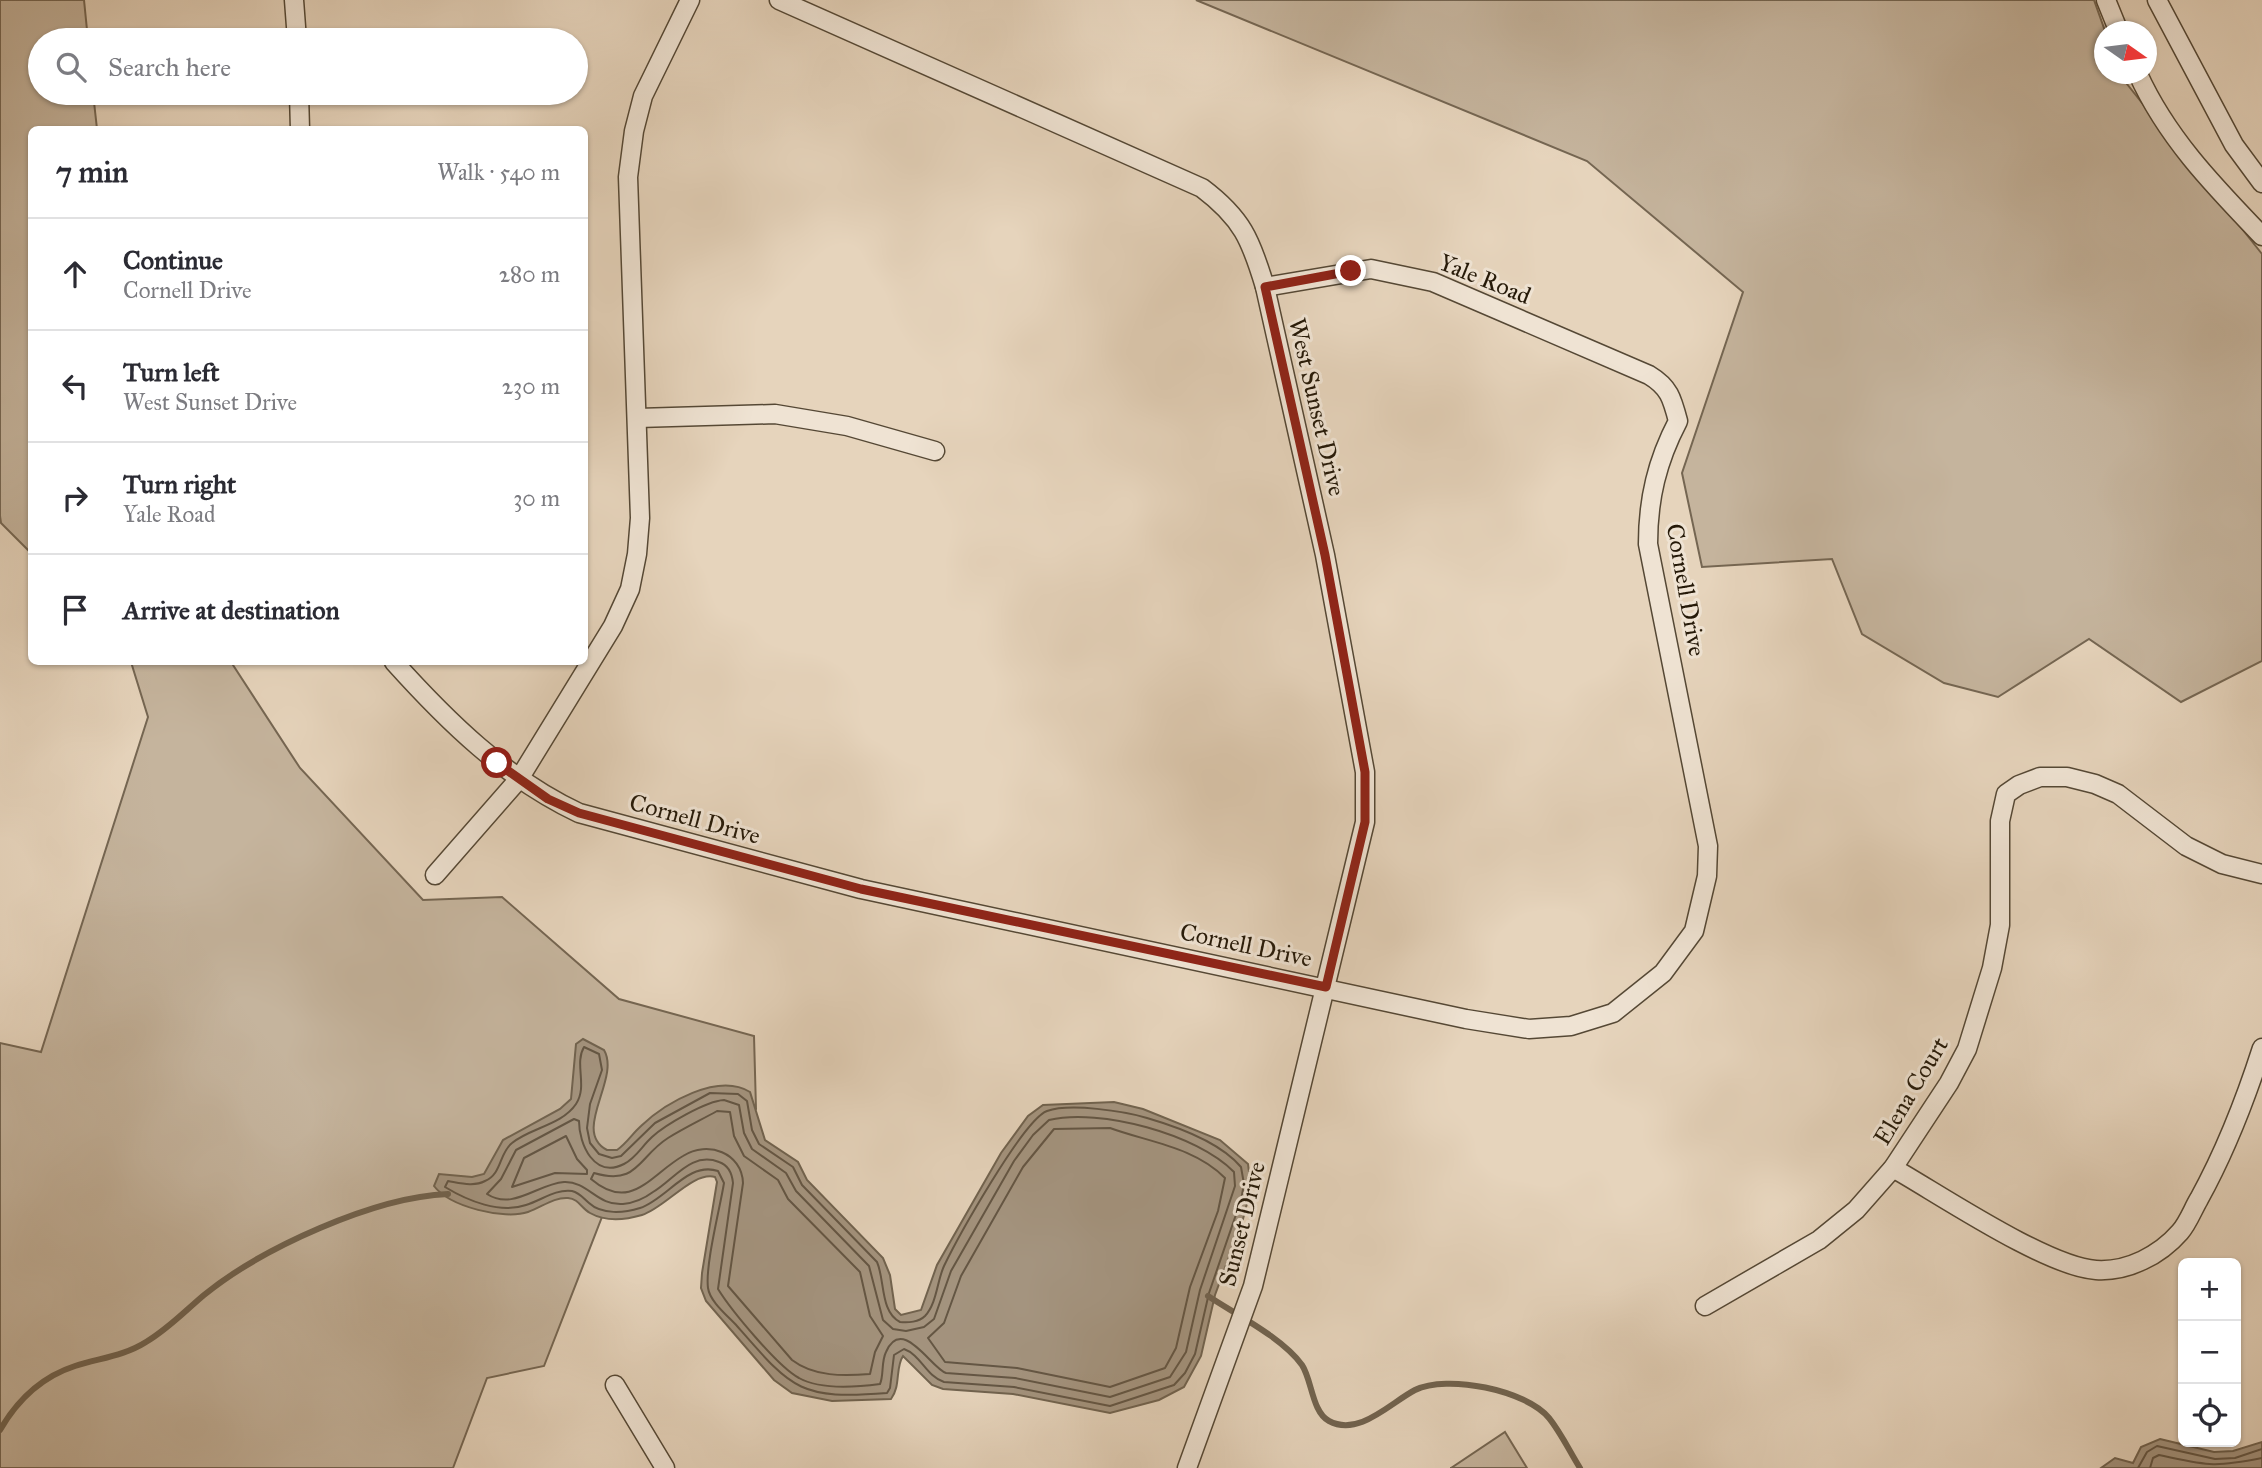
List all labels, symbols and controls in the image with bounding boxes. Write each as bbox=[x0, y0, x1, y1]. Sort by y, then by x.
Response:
north arrow bbox=[2094, 21, 2157, 84]
search box bbox=[28, 28, 588, 105]
icon: search bbox=[52, 48, 90, 86]
text: Search here bbox=[108, 51, 231, 83]
text: 7 min bbox=[56, 154, 128, 190]
text: Walk · 540 m bbox=[437, 158, 560, 186]
text: Continue bbox=[123, 244, 223, 276]
street label: Yale Road bbox=[1435, 247, 1535, 311]
icon: ahead bbox=[56, 255, 94, 293]
route end bbox=[1335, 255, 1366, 286]
text: 280 m bbox=[499, 260, 560, 288]
text: Cornell Drive bbox=[123, 276, 252, 304]
street label: West Sunset Drive bbox=[1282, 315, 1352, 499]
text: Turn left bbox=[123, 356, 219, 388]
icon: left bbox=[56, 367, 94, 405]
text: 230 m bbox=[502, 372, 560, 400]
text: West Sunset Drive bbox=[123, 388, 297, 416]
text: Turn right bbox=[123, 468, 236, 500]
icon: right bbox=[56, 479, 94, 517]
text: 30 m bbox=[513, 484, 560, 512]
text: Yale Road bbox=[123, 500, 216, 528]
street label: Cornell Drive bbox=[1660, 521, 1712, 659]
icon: arrive bbox=[56, 591, 94, 629]
text: Arrive at destination bbox=[123, 594, 340, 626]
route start bbox=[481, 747, 512, 778]
street label: Cornell Drive bbox=[626, 787, 764, 851]
street label: Cornell Drive bbox=[1177, 916, 1315, 974]
street label: Elena Court bbox=[1867, 1031, 1955, 1151]
street label: Sunset Drive bbox=[1212, 1159, 1272, 1289]
map controls bbox=[2178, 1258, 2241, 1447]
button: + bbox=[2178, 1258, 2241, 1321]
button: − bbox=[2178, 1321, 2241, 1384]
button: locate bbox=[2178, 1384, 2241, 1447]

